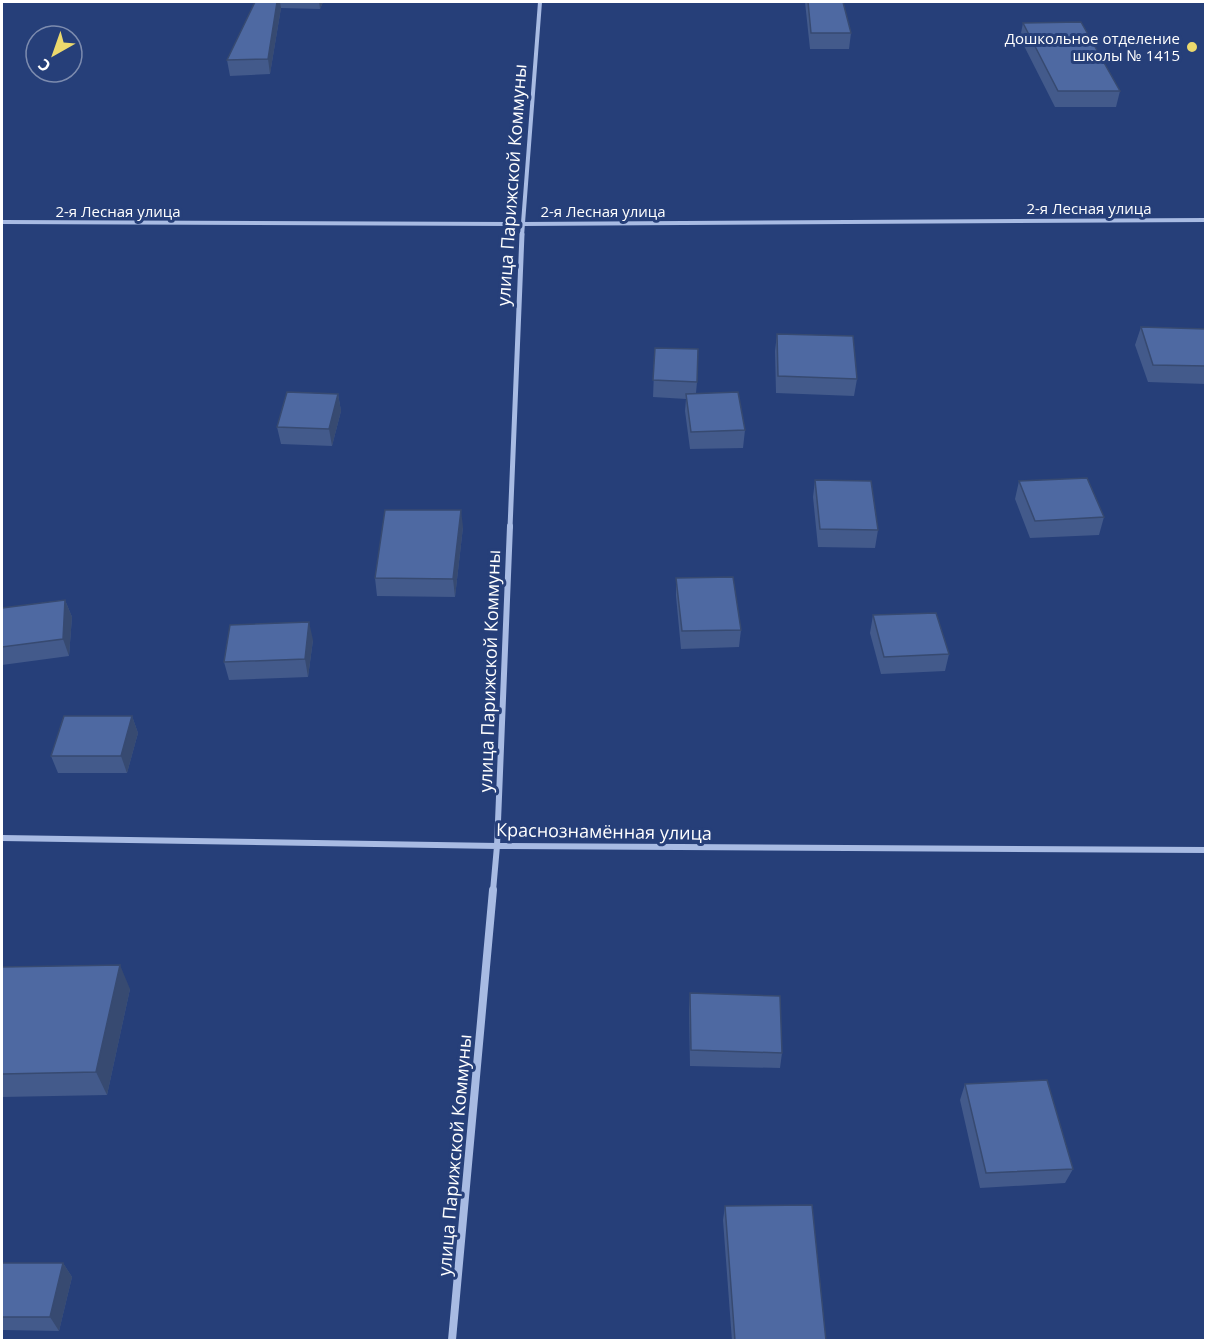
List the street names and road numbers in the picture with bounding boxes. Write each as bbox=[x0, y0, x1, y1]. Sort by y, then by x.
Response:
street label: улица Парижской Коммуны bbox=[491, 63, 531, 307]
street label: 2-я Лесная улица bbox=[1026, 198, 1152, 218]
street label: 2-я Лесная улица bbox=[55, 201, 181, 221]
street label: 2-я Лесная улица bbox=[540, 201, 666, 221]
street label: улица Парижской Коммуны bbox=[473, 549, 505, 793]
street label: Краснознамённая улица bbox=[496, 817, 712, 845]
street label: улица Парижской Коммуны bbox=[431, 1033, 477, 1277]

